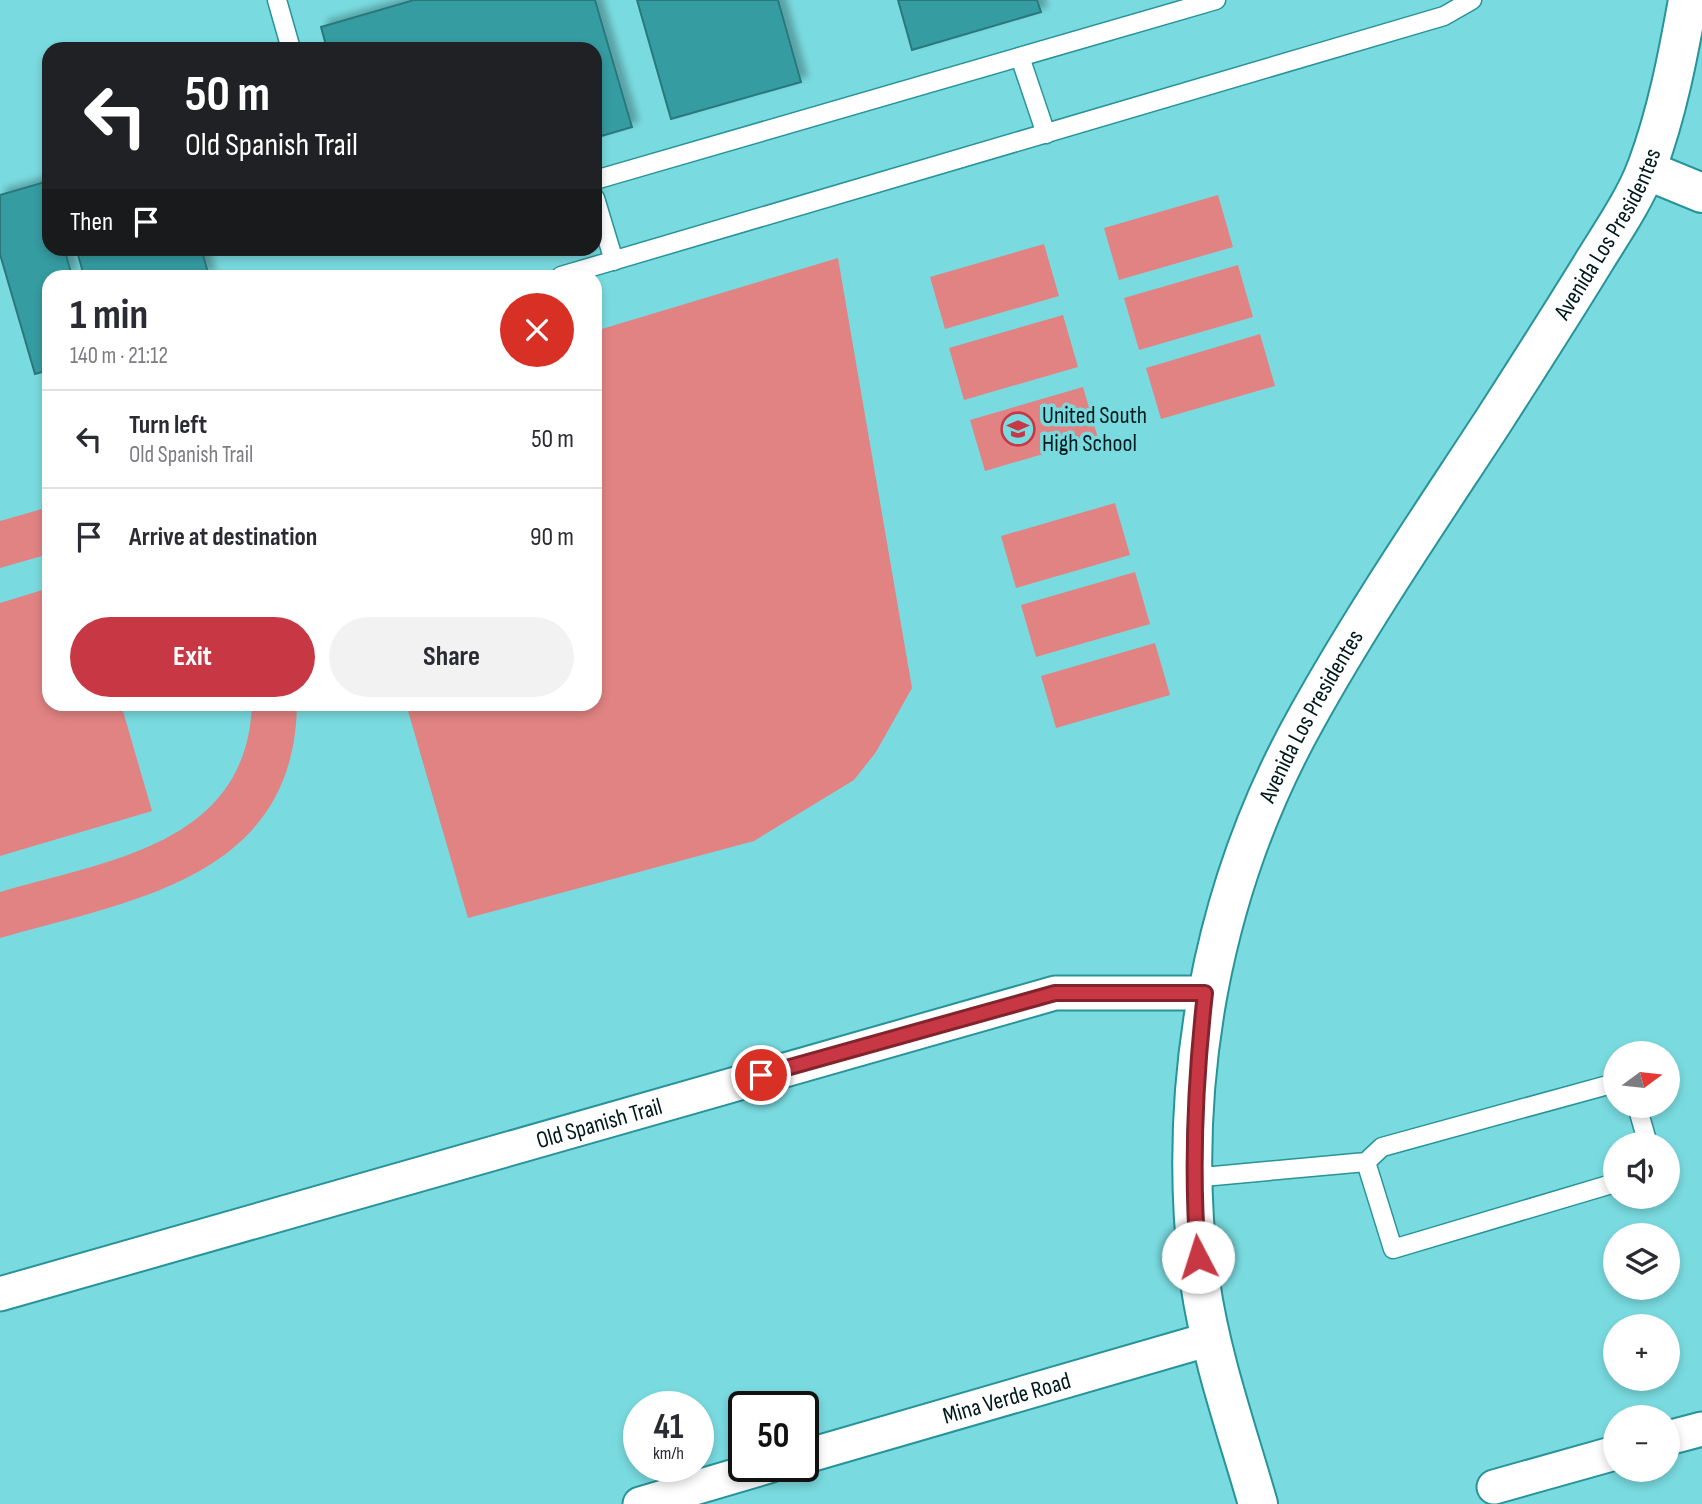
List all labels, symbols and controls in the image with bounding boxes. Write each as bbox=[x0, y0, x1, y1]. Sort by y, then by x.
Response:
text: 50 m bbox=[185, 66, 270, 125]
icon: left bbox=[70, 70, 161, 161]
text: Old Spanish Trail bbox=[185, 126, 358, 165]
street label: Avenida Los Presidentes bbox=[1547, 145, 1667, 326]
icon: arrive bbox=[127, 203, 165, 241]
text: Then bbox=[70, 207, 113, 238]
text: 1 min bbox=[70, 290, 148, 341]
button: close bbox=[500, 293, 574, 367]
text: 140 m · 21:12 bbox=[70, 342, 168, 370]
place label: United South High School bbox=[1042, 401, 1147, 458]
text: Turn left bbox=[129, 410, 207, 441]
school or university icon: United South High School bbox=[999, 410, 1037, 448]
icon: left bbox=[70, 420, 108, 458]
text: 50 m bbox=[531, 424, 574, 455]
text: Old Spanish Trail bbox=[129, 441, 253, 469]
icon: arrive bbox=[70, 518, 108, 556]
text: Arrive at destination bbox=[129, 522, 317, 553]
text: 90 m bbox=[530, 522, 574, 553]
button: Exit bbox=[70, 617, 315, 697]
button: Share bbox=[329, 617, 574, 697]
street label: Avenida Los Presidentes bbox=[1252, 625, 1370, 808]
north arrow bbox=[1603, 1041, 1680, 1118]
map controls bbox=[1603, 1041, 1680, 1482]
pin bbox=[731, 1045, 791, 1105]
icon: arrive bbox=[742, 1056, 780, 1094]
street label: Old Spanish Trail bbox=[533, 1092, 666, 1155]
button: sound bbox=[1603, 1132, 1680, 1209]
position arrow bbox=[1161, 1220, 1235, 1294]
button: layers bbox=[1603, 1223, 1680, 1300]
button: + bbox=[1603, 1314, 1680, 1391]
street label: Mina Verde Road bbox=[939, 1366, 1074, 1431]
speed limit sign: 50 bbox=[728, 1391, 819, 1482]
button: − bbox=[1603, 1405, 1680, 1482]
text: 41 bbox=[653, 1406, 684, 1449]
text: km/h bbox=[653, 1443, 684, 1464]

